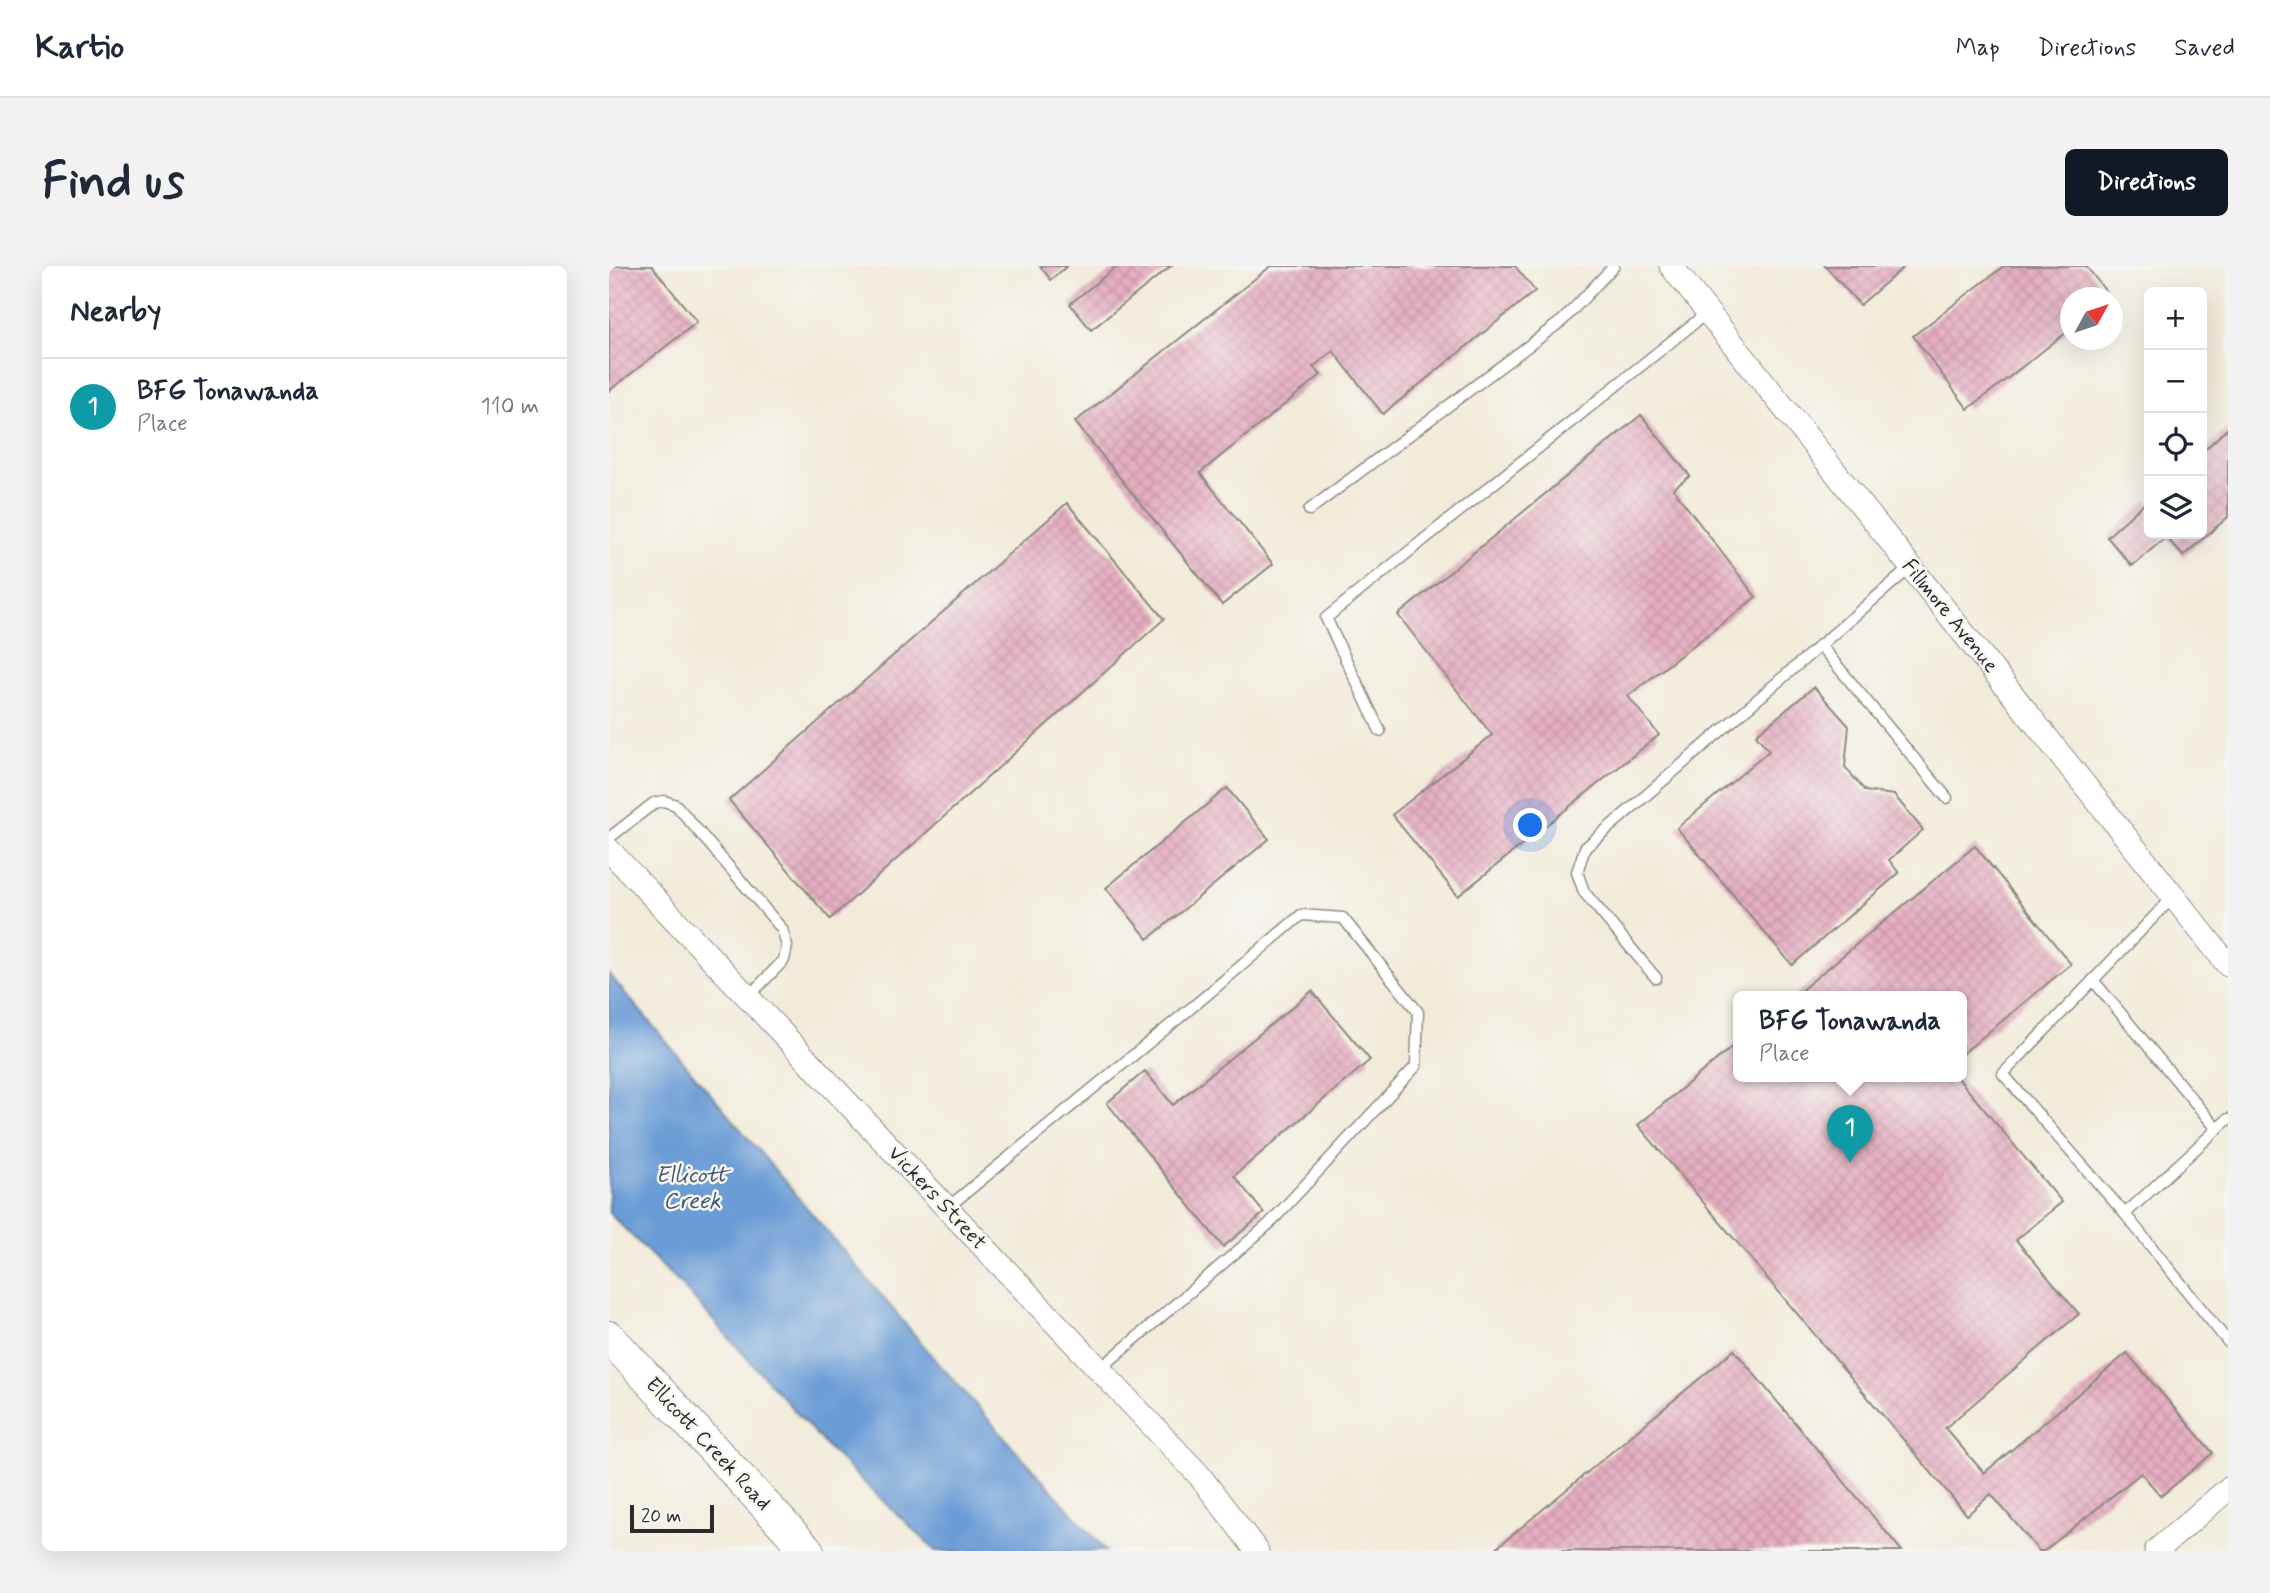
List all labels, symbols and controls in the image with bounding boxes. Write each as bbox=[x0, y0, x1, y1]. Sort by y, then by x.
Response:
text: Kartio bbox=[35, 26, 124, 70]
text: Map bbox=[1956, 33, 2000, 64]
text: Directions bbox=[2038, 33, 2136, 64]
text: Saved bbox=[2174, 33, 2235, 64]
button: Directions bbox=[2065, 149, 2228, 216]
text: Find us bbox=[42, 150, 185, 215]
north arrow bbox=[2060, 287, 2123, 350]
map controls bbox=[2144, 287, 2207, 539]
button: + bbox=[2144, 287, 2207, 350]
text: Nearby bbox=[70, 292, 161, 331]
button: − bbox=[2144, 350, 2207, 413]
text: BFG Tonawanda bbox=[137, 375, 319, 409]
text: 1 bbox=[88, 392, 98, 422]
text: 110 m bbox=[480, 392, 539, 422]
text: Place bbox=[137, 409, 188, 439]
button: locate bbox=[2144, 413, 2207, 476]
button: layers bbox=[2144, 476, 2207, 539]
street label: Fillmore Avenue bbox=[1895, 553, 2005, 679]
your location bbox=[1513, 808, 1547, 842]
popup bbox=[1733, 991, 1967, 1082]
text: BFG Tonawanda bbox=[1759, 1005, 1941, 1039]
text: Place bbox=[1759, 1039, 1810, 1069]
pin: 1 bbox=[1827, 1105, 1873, 1163]
street label: Vickers Street bbox=[881, 1140, 993, 1256]
water label: Ellicott Creek bbox=[655, 1161, 732, 1217]
street label: Ellicott Creek Road bbox=[639, 1371, 777, 1517]
scale bar bbox=[630, 1502, 714, 1534]
text: 20 m bbox=[641, 1504, 681, 1529]

